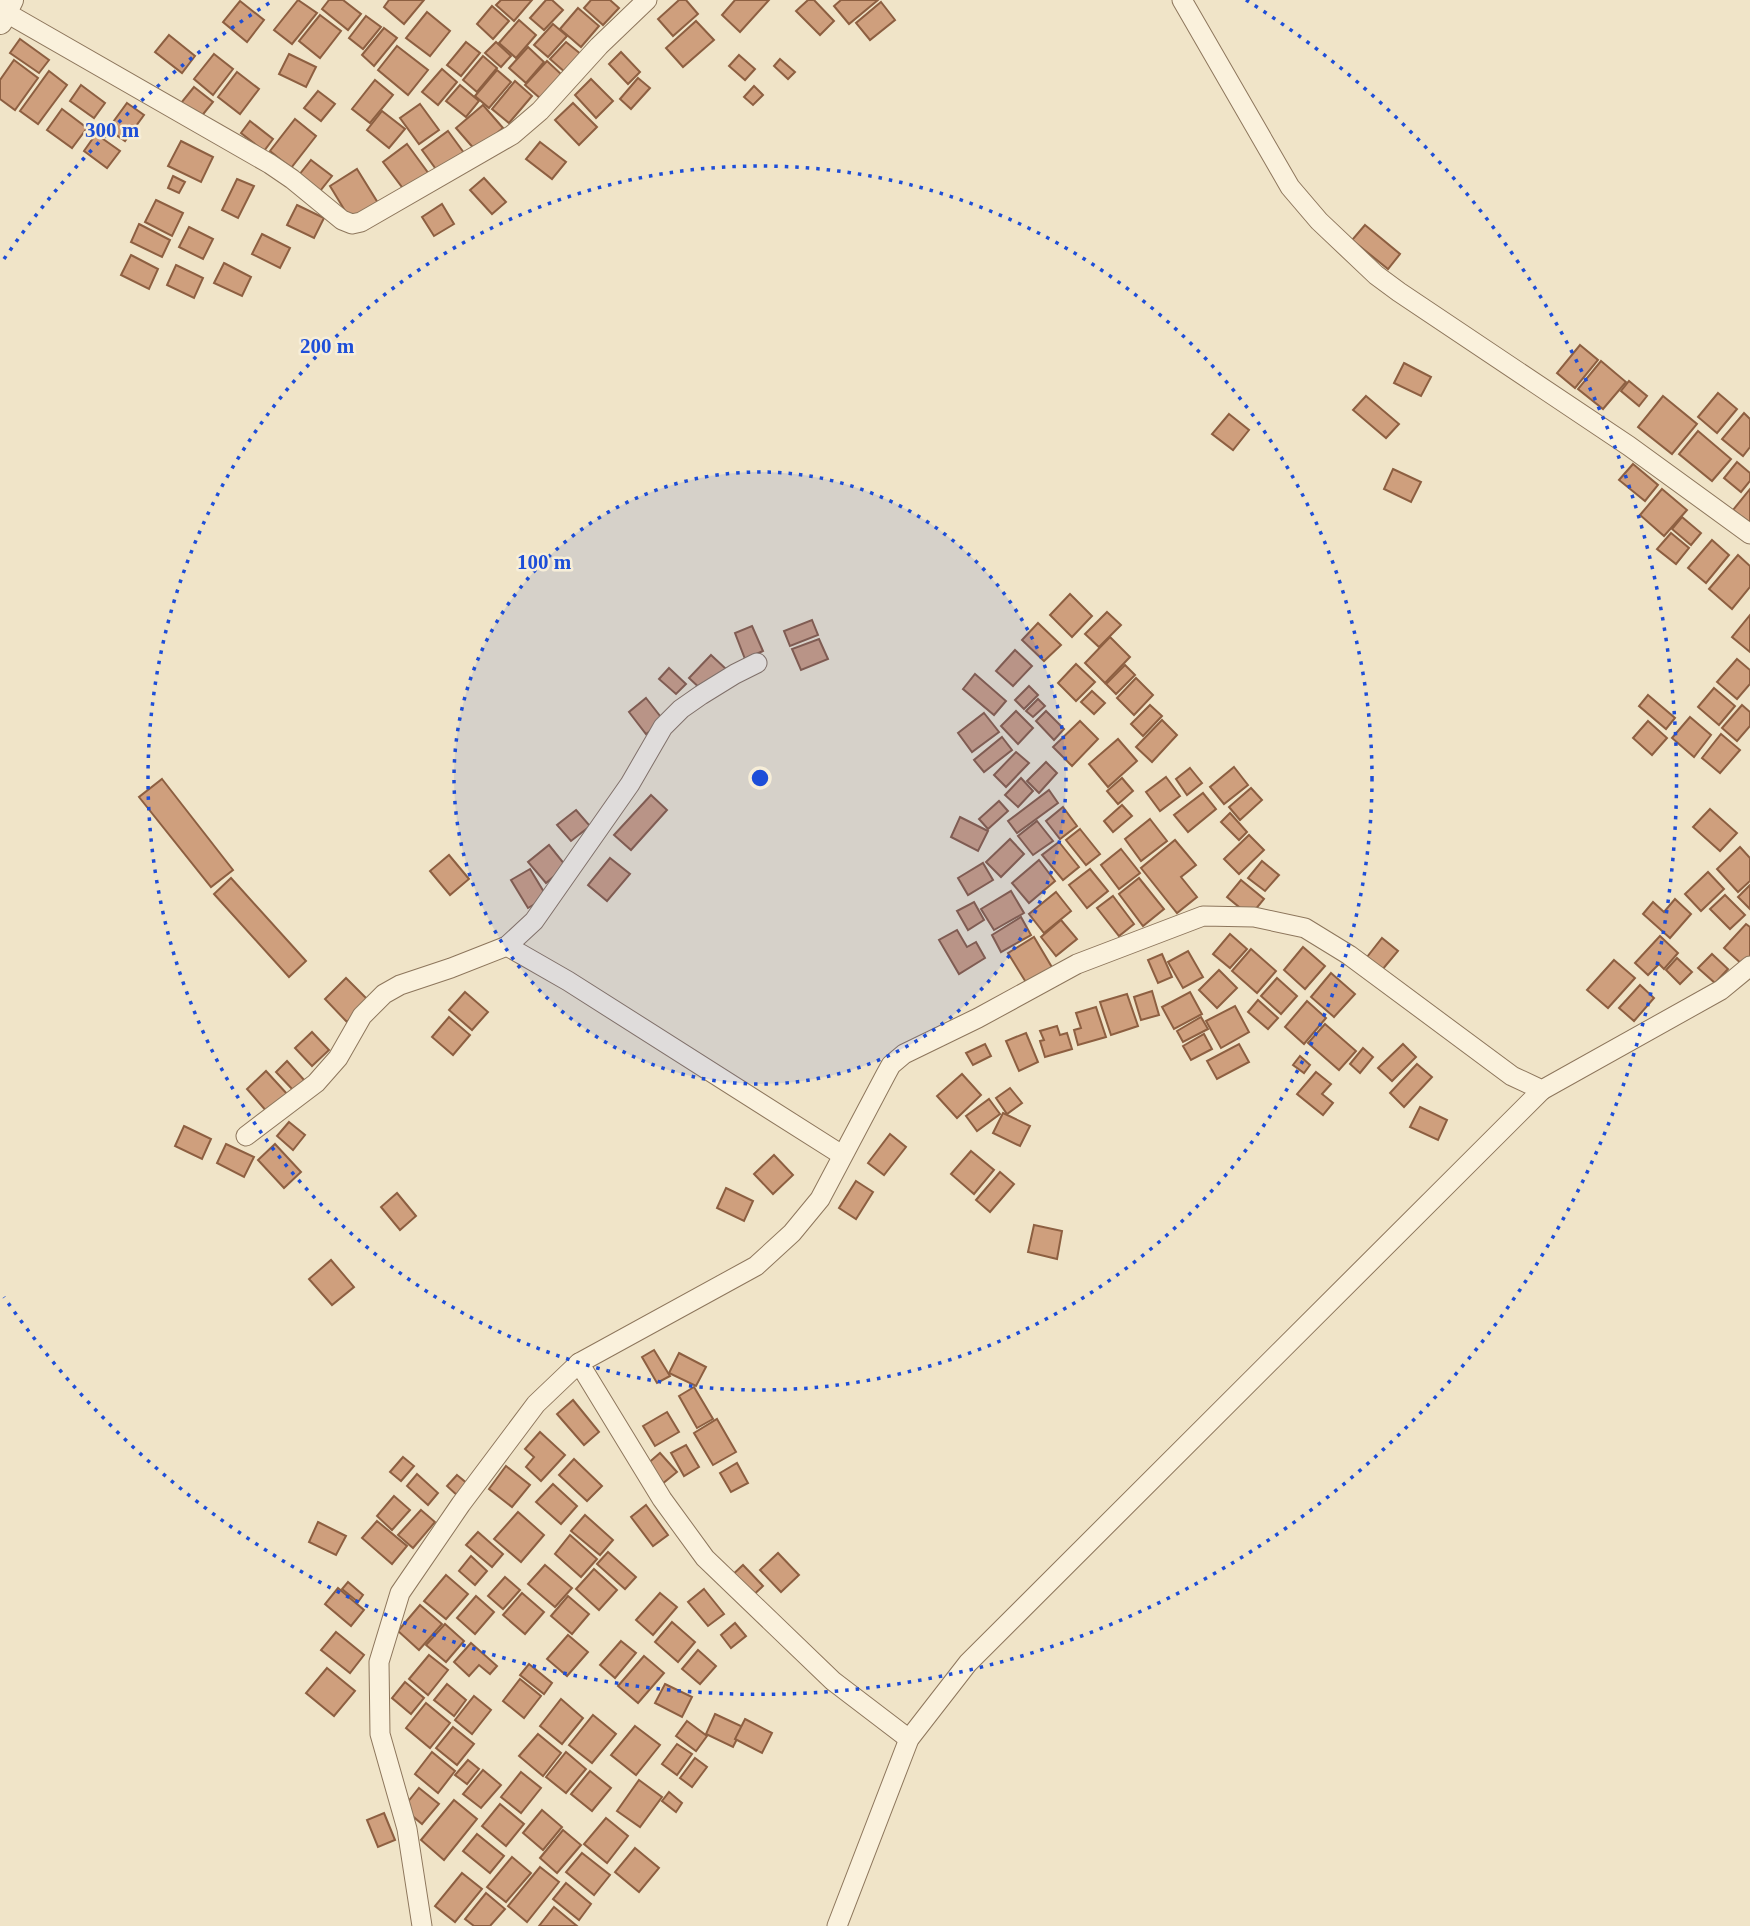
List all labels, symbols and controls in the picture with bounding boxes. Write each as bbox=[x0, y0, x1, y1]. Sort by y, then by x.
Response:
text: 300 m bbox=[85, 118, 140, 142]
text: 200 m bbox=[300, 334, 355, 358]
text: 100 m bbox=[517, 550, 572, 574]
centre of rings bbox=[748, 766, 772, 790]

